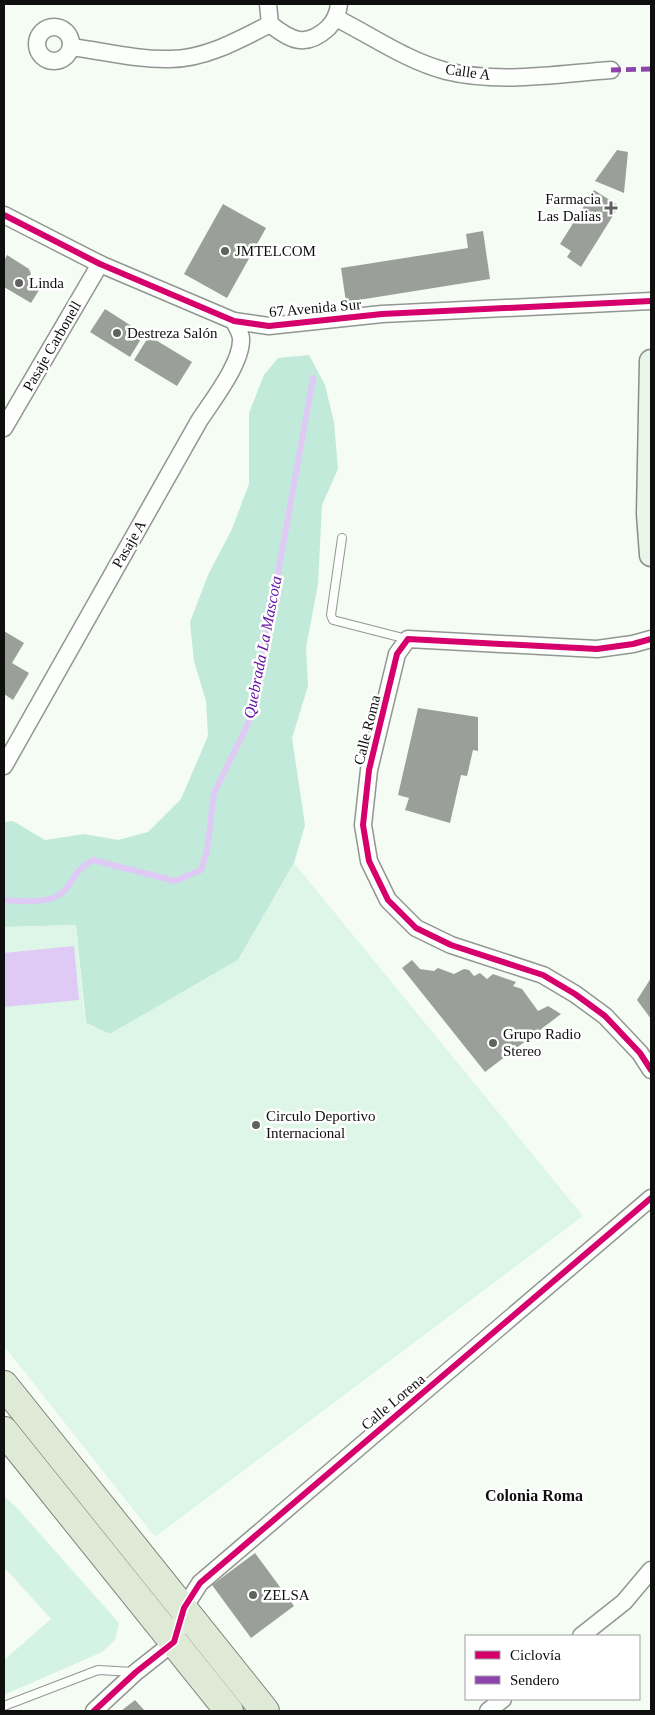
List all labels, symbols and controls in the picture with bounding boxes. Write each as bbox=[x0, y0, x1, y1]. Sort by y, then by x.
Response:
street label: Calle A bbox=[444, 61, 492, 83]
place label: Farmacia Las Dalias bbox=[537, 191, 601, 224]
marker: Farmacia Las Dalias bbox=[605, 202, 617, 214]
place label: JMTELCOM bbox=[235, 243, 316, 259]
marker: JMTELCOM bbox=[219, 245, 231, 257]
place label: Linda bbox=[29, 275, 64, 291]
marker: Linda bbox=[13, 277, 25, 289]
street label: 67 Avenida Sur bbox=[268, 296, 362, 320]
street label: Pasaje Carbonell bbox=[20, 298, 84, 394]
place label: Destreza Salón bbox=[127, 325, 218, 341]
marker: Destreza Salón bbox=[111, 327, 123, 339]
street label: Pasaje A bbox=[109, 517, 149, 571]
water label: Quebrada La Mascota bbox=[240, 574, 285, 720]
street label: Calle Roma bbox=[351, 693, 383, 767]
place label: Grupo Radio Stereo bbox=[503, 1026, 581, 1059]
marker: Grupo Radio Stereo bbox=[487, 1037, 499, 1049]
place label: Circulo Deportivo Internacional bbox=[266, 1108, 376, 1141]
marker: Circulo Deportivo Internacional bbox=[250, 1119, 262, 1131]
street label: Calle Lorena bbox=[358, 1371, 428, 1433]
district label: Colonia Roma bbox=[485, 1487, 583, 1504]
place label: ZELSA bbox=[263, 1587, 310, 1603]
marker: ZELSA bbox=[247, 1589, 259, 1601]
legend bbox=[465, 1635, 640, 1700]
text: Ciclovía bbox=[510, 1647, 561, 1663]
text: Sendero bbox=[510, 1672, 559, 1688]

